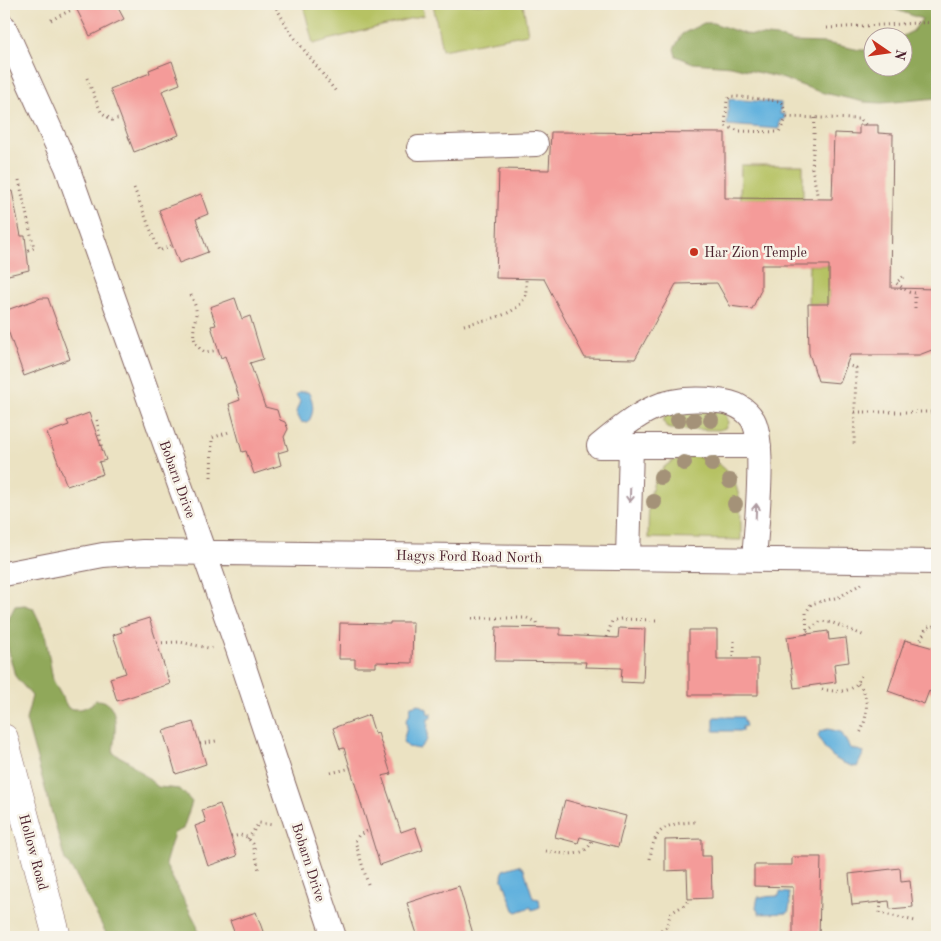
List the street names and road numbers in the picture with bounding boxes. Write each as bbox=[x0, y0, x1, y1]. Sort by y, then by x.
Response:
street label: Bobarn Drive bbox=[157, 439, 198, 520]
street label: Hagys Ford Road North bbox=[396, 549, 543, 565]
street label: Hollow Road bbox=[16, 813, 50, 892]
street label: Bobarn Drive bbox=[289, 821, 327, 903]

